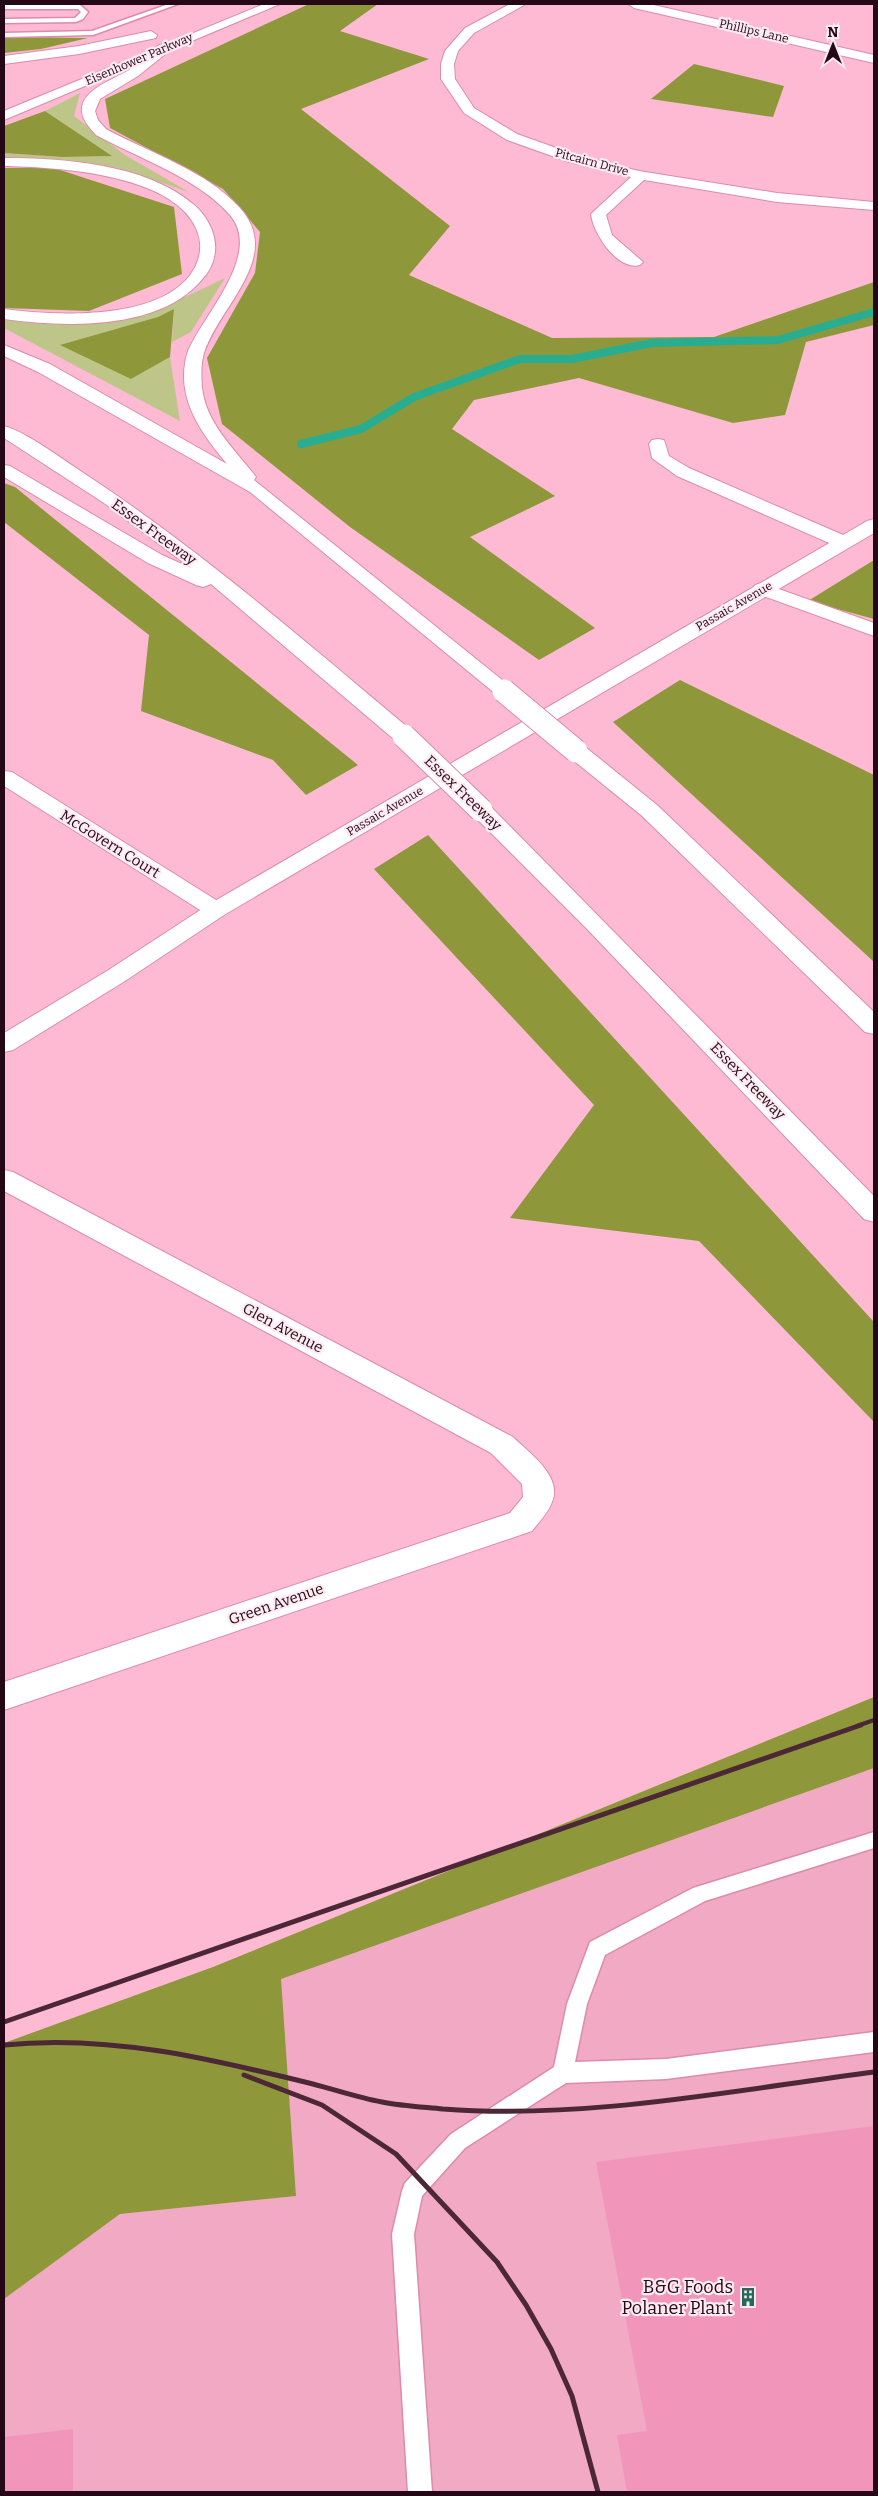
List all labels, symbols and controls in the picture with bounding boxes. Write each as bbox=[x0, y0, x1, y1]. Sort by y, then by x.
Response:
street label: Phillips Lane bbox=[718, 16, 790, 46]
north arrow bbox=[808, 20, 858, 70]
text: N bbox=[828, 24, 839, 41]
street label: Eisenhower Parkway bbox=[83, 30, 196, 88]
street label: Pitcairn Drive bbox=[554, 145, 630, 179]
street label: Essex Freeway bbox=[108, 495, 200, 569]
street label: Passaic Avenue bbox=[693, 578, 775, 634]
street label: Essex Freeway bbox=[421, 752, 505, 834]
street label: Passaic Avenue bbox=[344, 783, 426, 839]
street label: McGovern Court bbox=[57, 806, 164, 882]
street label: Essex Freeway bbox=[707, 1039, 789, 1123]
street label: Glen Avenue bbox=[240, 1299, 326, 1357]
street label: Green Avenue bbox=[226, 1579, 326, 1629]
place label: B&G Foods Polaner Plant bbox=[621, 2276, 733, 2319]
building icon: B&G Foods Polaner Plant bbox=[737, 2286, 759, 2308]

